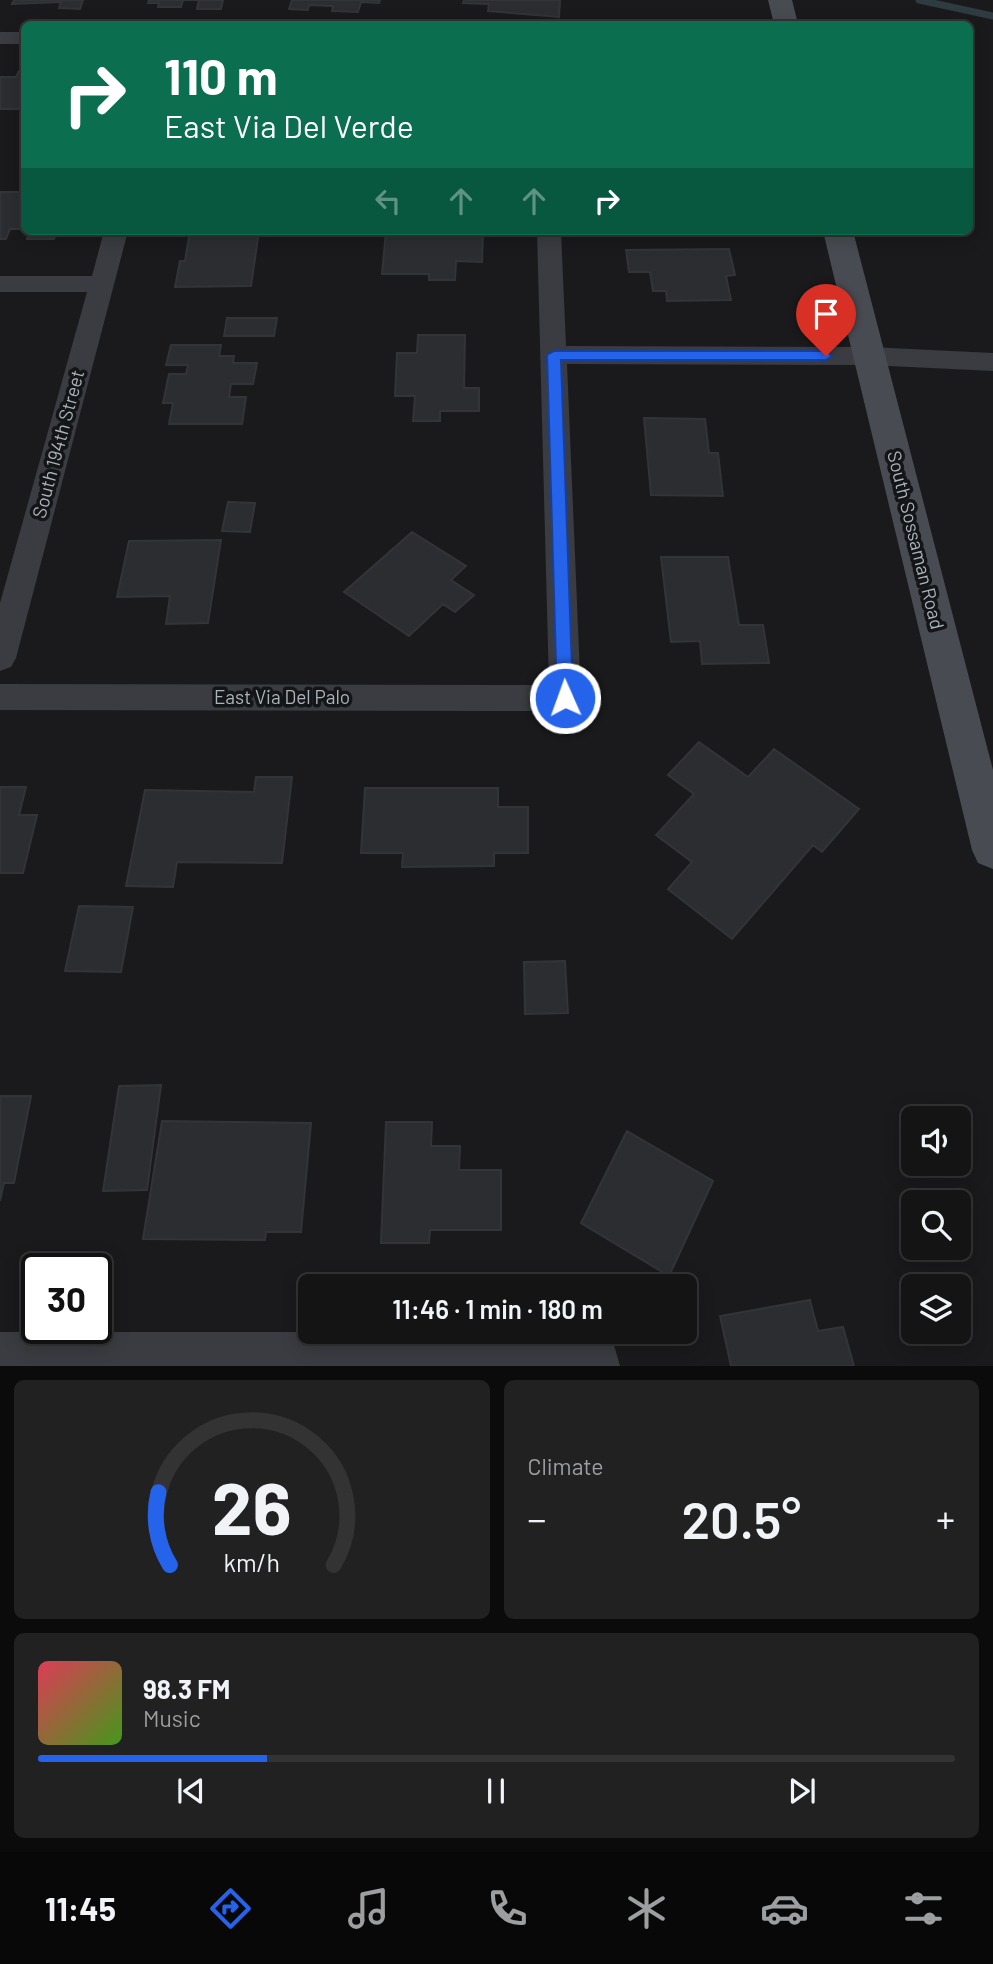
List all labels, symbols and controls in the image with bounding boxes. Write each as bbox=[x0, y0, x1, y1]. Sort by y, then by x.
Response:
text: 110 m bbox=[164, 46, 278, 105]
icon: right bbox=[49, 49, 140, 140]
text: East Via Del Verde bbox=[164, 106, 414, 144]
icon: left bbox=[369, 182, 407, 220]
icon: ahead bbox=[442, 182, 480, 220]
icon: ahead bbox=[515, 182, 553, 220]
icon: right bbox=[588, 182, 626, 220]
pin bbox=[796, 284, 856, 356]
icon: arrive bbox=[807, 295, 845, 333]
street label: South 194th Street bbox=[27, 367, 88, 520]
street label: South Sossaman Road bbox=[883, 448, 950, 632]
position arrow bbox=[528, 661, 602, 735]
street label: East Via Del Palo bbox=[214, 685, 350, 708]
map controls bbox=[901, 1106, 971, 1344]
button: sound bbox=[901, 1106, 971, 1176]
button: search bbox=[901, 1190, 971, 1260]
speed limit sign: 30 bbox=[21, 1253, 112, 1344]
button: layers bbox=[901, 1274, 971, 1344]
text: 11:46 · 1 min · 180 m bbox=[392, 1293, 603, 1324]
text: Climate bbox=[528, 1452, 604, 1480]
text: 26 bbox=[212, 1463, 292, 1551]
text: 20.5° bbox=[681, 1487, 801, 1549]
text: − bbox=[528, 1495, 547, 1541]
text: + bbox=[936, 1495, 955, 1541]
text: km/h bbox=[223, 1547, 280, 1577]
text: 98.3 FM bbox=[143, 1673, 230, 1704]
text: Music bbox=[143, 1704, 201, 1732]
icon: previous bbox=[172, 1772, 210, 1810]
icon: pause bbox=[477, 1772, 515, 1810]
icon: next bbox=[783, 1772, 821, 1810]
icon: directions bbox=[206, 1884, 255, 1933]
icon: music bbox=[344, 1884, 393, 1933]
icon: phone bbox=[483, 1884, 532, 1933]
icon: climate bbox=[622, 1884, 671, 1933]
icon: car bbox=[760, 1884, 809, 1933]
icon: filters bbox=[899, 1884, 948, 1933]
text: 11:45 bbox=[45, 1889, 116, 1927]

